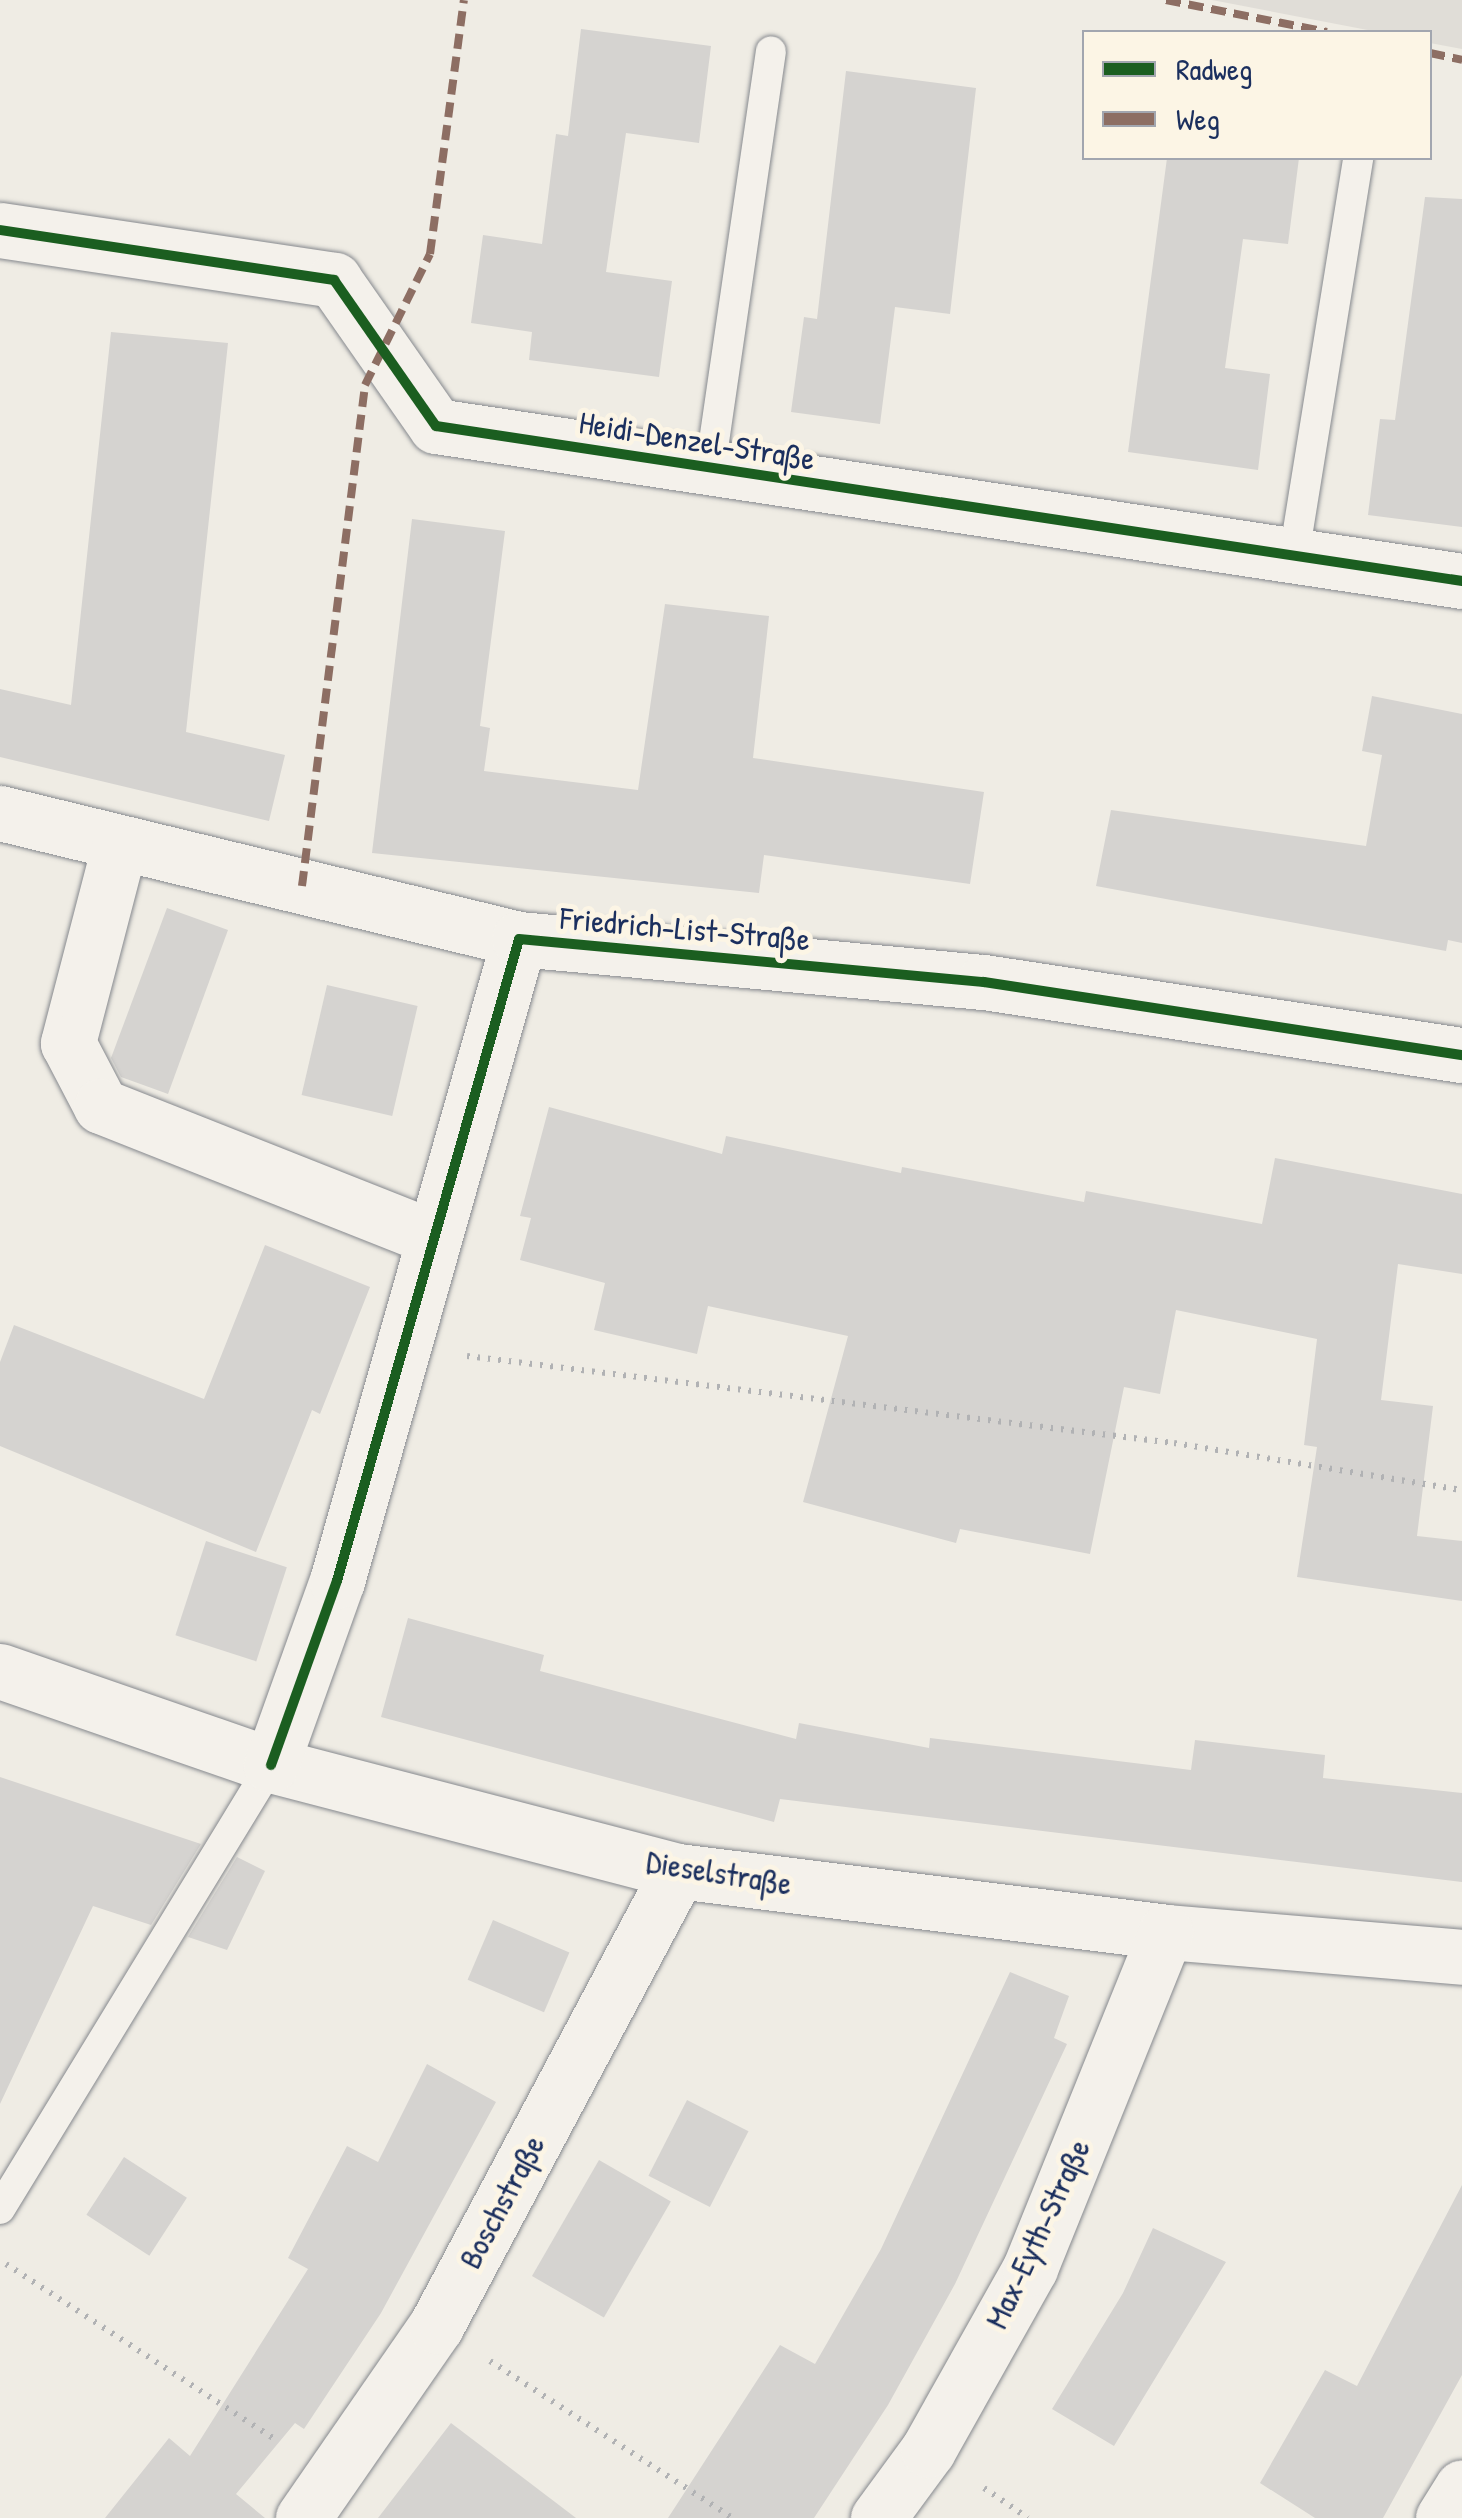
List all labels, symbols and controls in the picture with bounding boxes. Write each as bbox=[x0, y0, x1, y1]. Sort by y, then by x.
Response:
legend bbox=[1082, 30, 1432, 160]
text: Radweg bbox=[1176, 49, 1252, 89]
text: Weg bbox=[1176, 99, 1220, 139]
street label: Heidi-Denzel-Straße bbox=[576, 403, 818, 479]
street label: Friedrich-List-Straße bbox=[559, 899, 811, 959]
street label: Dieselstraße bbox=[644, 1843, 794, 1903]
street label: Boschstraße bbox=[451, 2129, 553, 2275]
street label: Max-Eyth-Straße bbox=[977, 2133, 1099, 2335]

